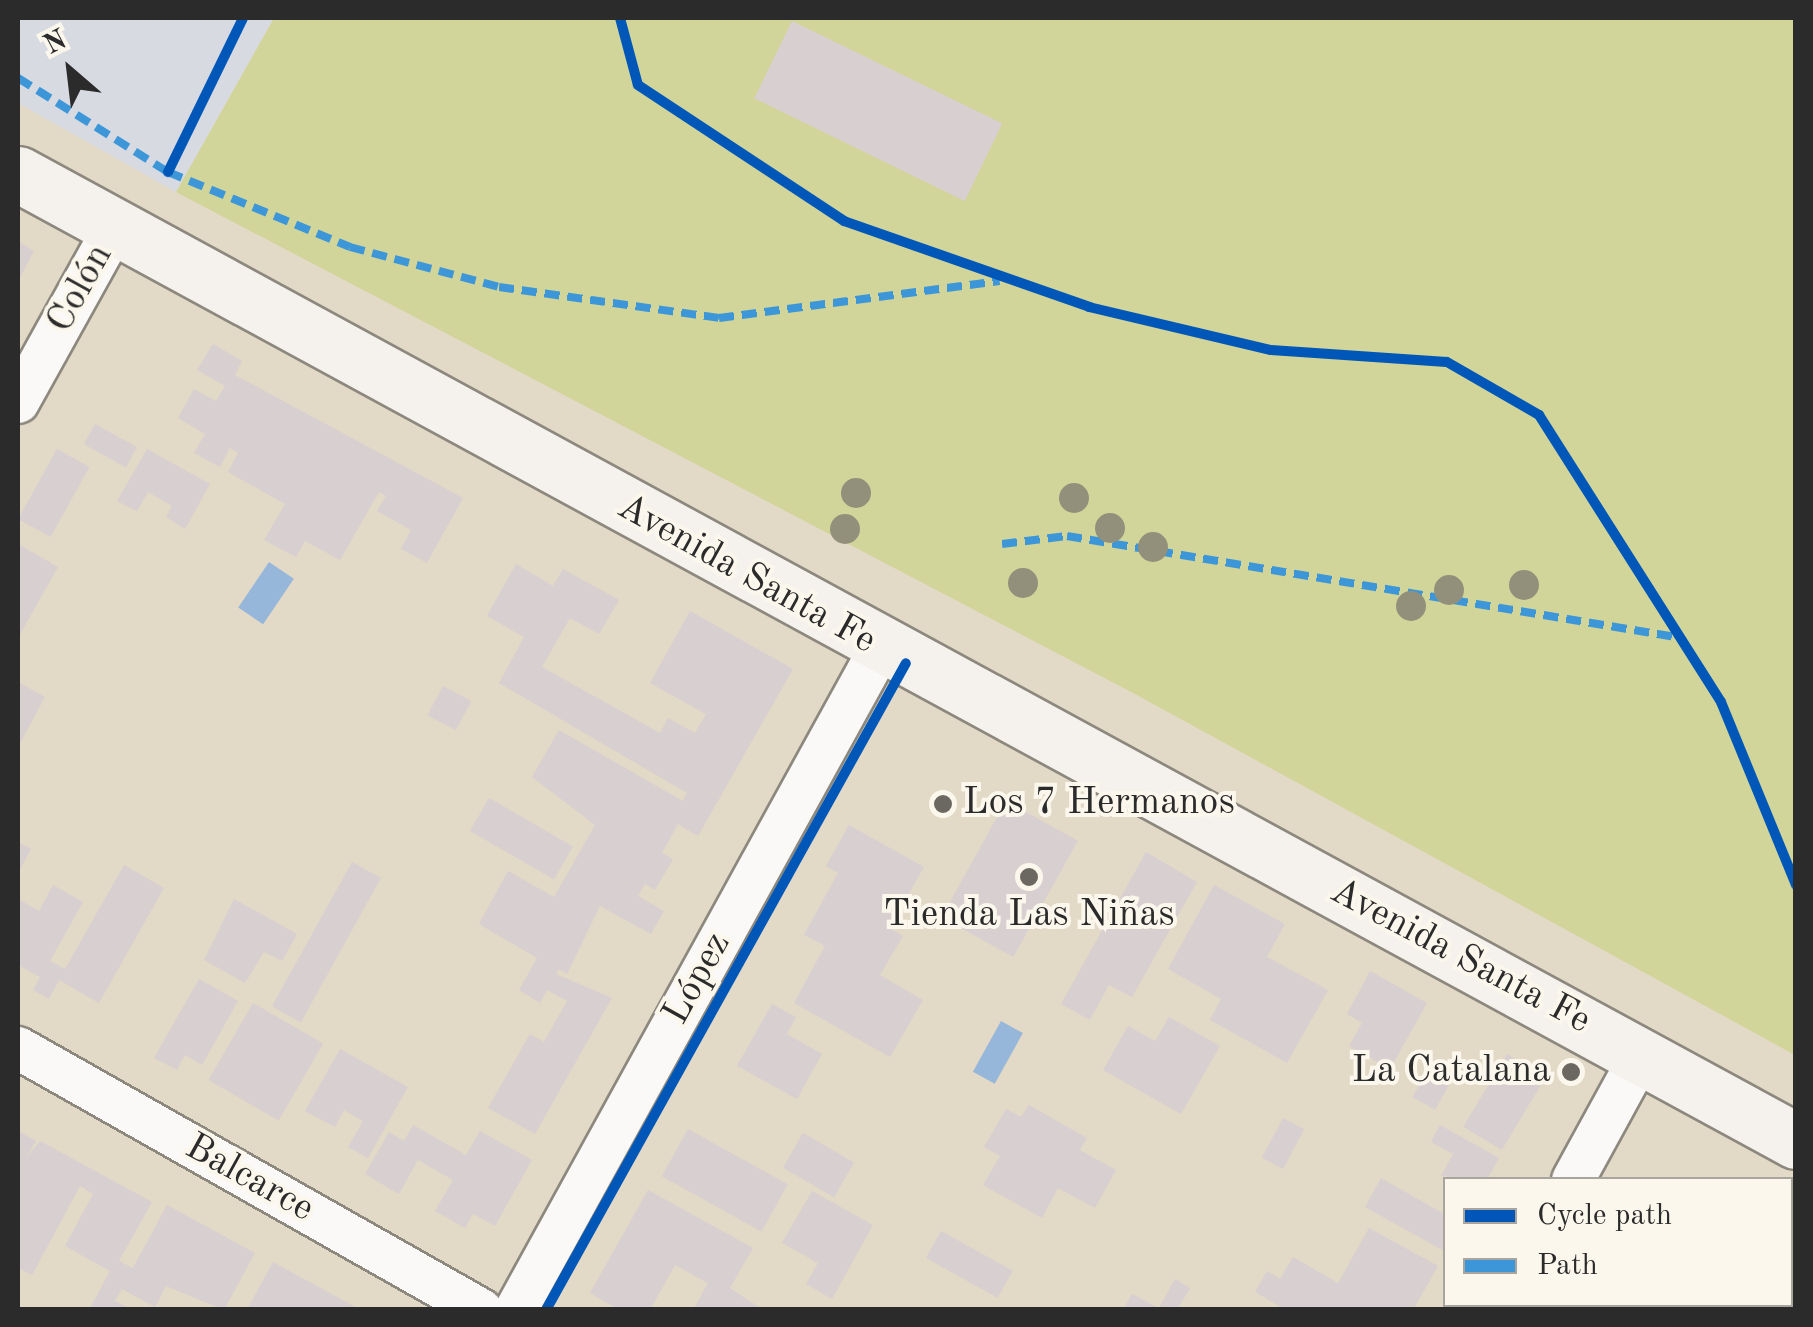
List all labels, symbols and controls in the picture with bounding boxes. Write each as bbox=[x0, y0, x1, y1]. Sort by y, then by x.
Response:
north arrow bbox=[20, 20, 120, 120]
text: N bbox=[40, 26, 72, 61]
street label: Colón bbox=[38, 237, 124, 341]
street label: Avenida Santa Fe bbox=[609, 485, 883, 665]
place label: Los 7 Hermanos bbox=[963, 781, 1235, 827]
marker: Los 7 Hermanos bbox=[932, 793, 954, 815]
marker: Tienda Las Niñas bbox=[1018, 866, 1040, 888]
street label: Avenida Santa Fe bbox=[1322, 869, 1598, 1045]
place label: Tienda Las Niñas bbox=[883, 893, 1175, 939]
street label: López bbox=[654, 925, 742, 1033]
place label: La Catalana bbox=[1352, 1049, 1551, 1095]
marker: La Catalana bbox=[1560, 1061, 1582, 1083]
street label: Balcarce bbox=[177, 1125, 321, 1233]
legend bbox=[1443, 1177, 1793, 1307]
text: Cycle path bbox=[1537, 1201, 1672, 1231]
text: Path bbox=[1537, 1251, 1598, 1281]

